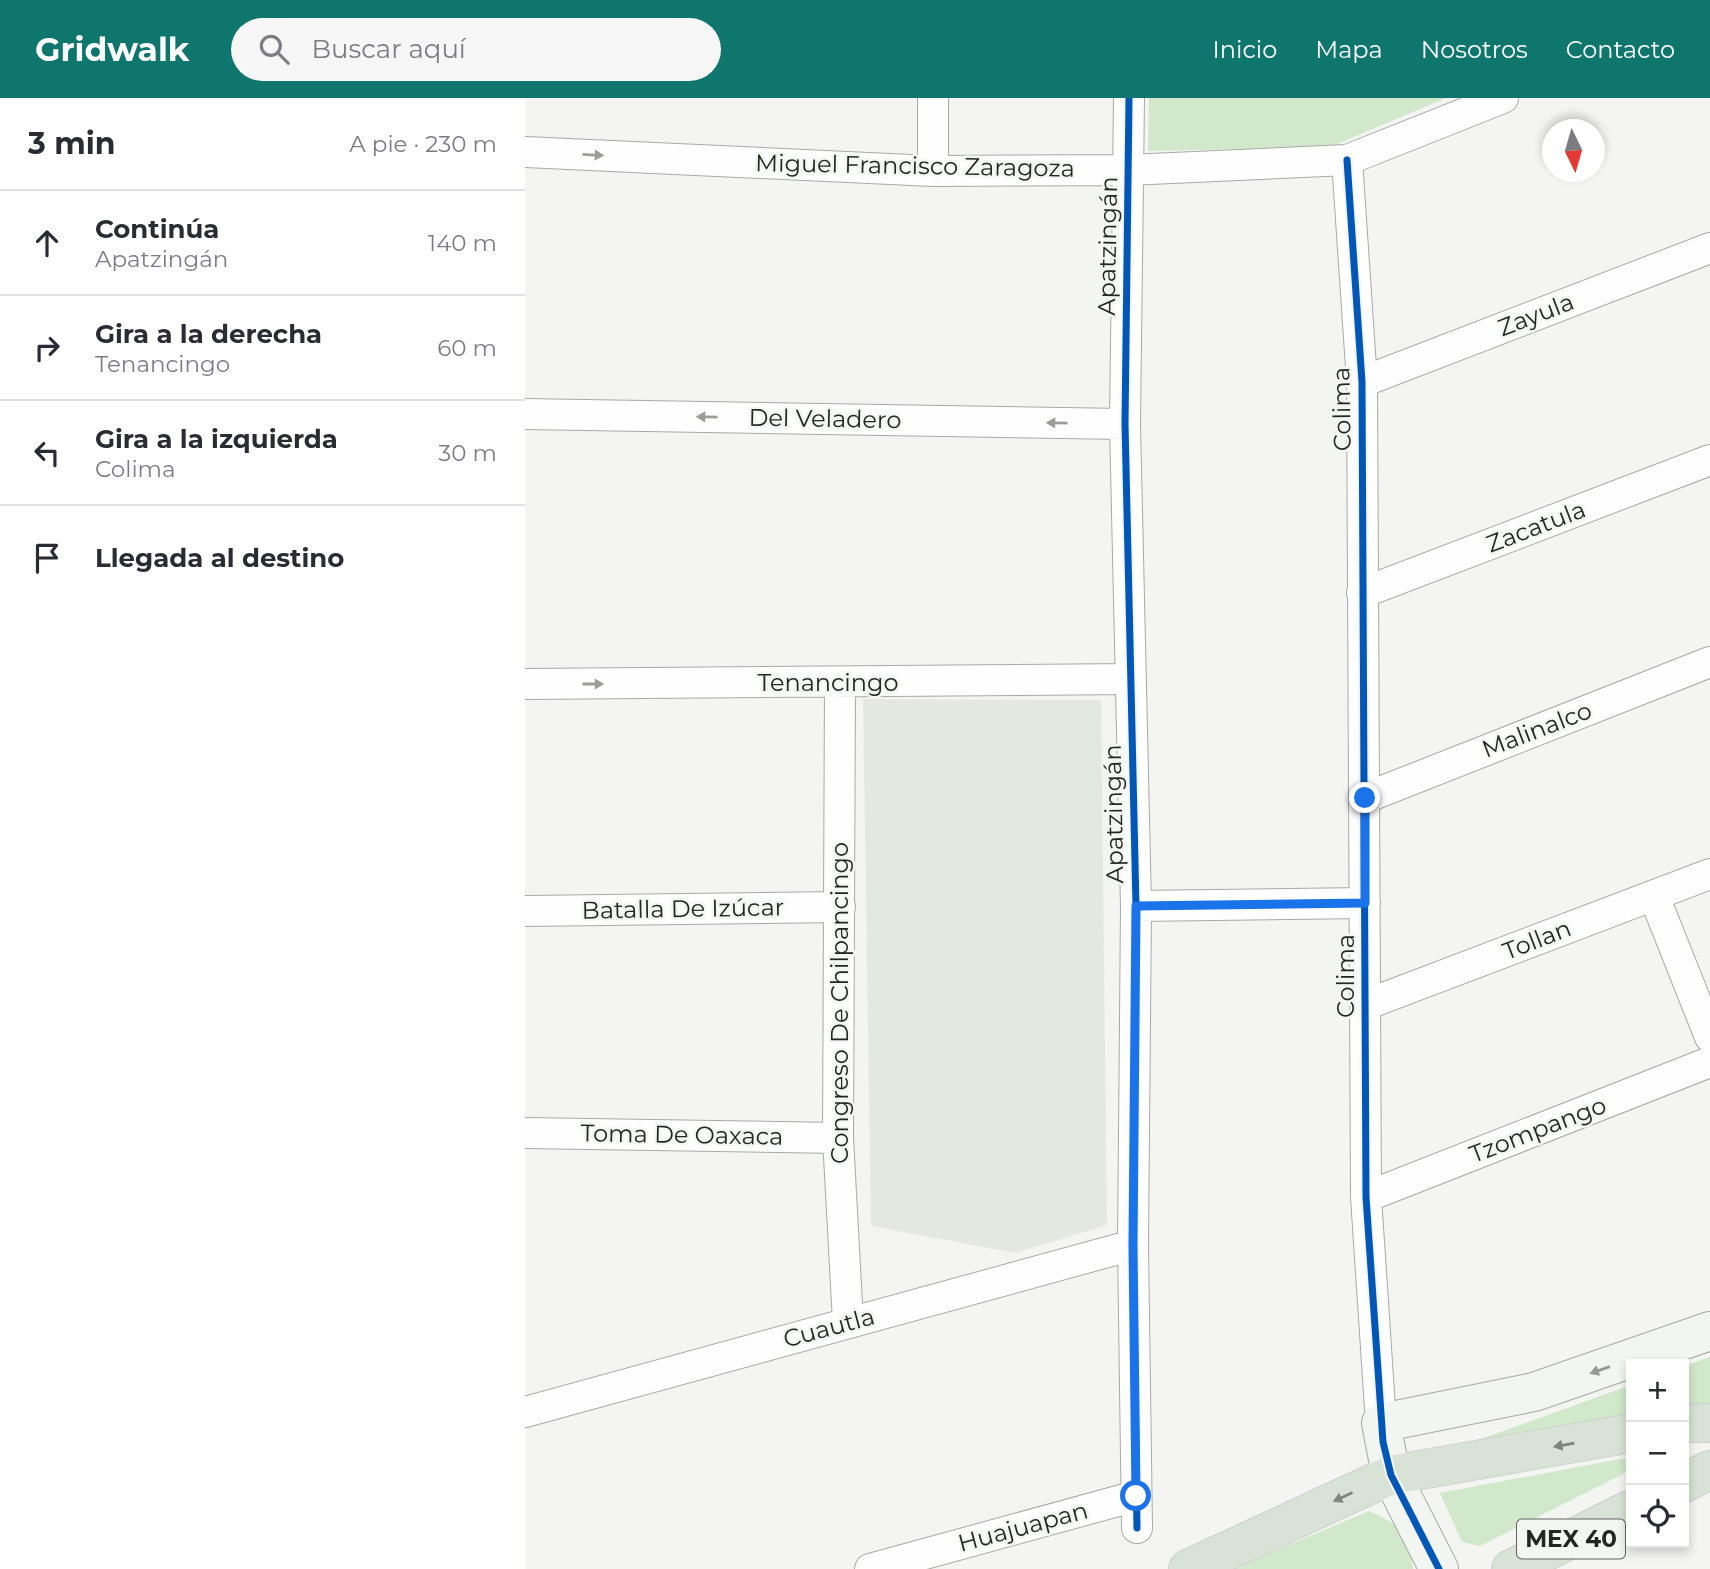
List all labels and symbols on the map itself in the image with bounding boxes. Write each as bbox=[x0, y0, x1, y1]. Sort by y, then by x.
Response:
north arrow bbox=[1542, 119, 1605, 182]
street label: Miguel Francisco Zaragoza bbox=[755, 148, 1075, 183]
one-way arrow bbox=[582, 149, 604, 160]
street label: Apatzingán bbox=[1092, 176, 1123, 316]
street label: Zayula bbox=[1494, 287, 1578, 342]
street label: Colima bbox=[1326, 367, 1357, 451]
street label: Del Veladero bbox=[748, 403, 902, 434]
one-way arrow bbox=[695, 411, 717, 423]
one-way arrow bbox=[1045, 417, 1067, 429]
street label: Zacatula bbox=[1482, 494, 1590, 559]
street label: Tenancingo bbox=[757, 668, 899, 697]
one-way arrow bbox=[582, 678, 604, 690]
street label: Malinalco bbox=[1478, 695, 1596, 764]
street label: Apatzingán bbox=[1098, 744, 1129, 884]
route end bbox=[1349, 782, 1380, 813]
street label: Congreso De Chilpancingo bbox=[825, 842, 854, 1164]
street label: Batalla De Izúcar bbox=[581, 892, 785, 925]
street label: Tollan bbox=[1499, 913, 1575, 966]
street label: Colima bbox=[1331, 934, 1360, 1018]
street label: Tzompango bbox=[1465, 1090, 1610, 1169]
street label: Toma De Oaxaca bbox=[580, 1118, 784, 1151]
street label: Cuautla bbox=[780, 1301, 878, 1354]
one-way arrow bbox=[1589, 1365, 1610, 1376]
one-way arrow bbox=[1553, 1439, 1575, 1450]
route start bbox=[1120, 1480, 1151, 1511]
one-way arrow bbox=[1333, 1491, 1353, 1503]
street label: Huajuapan bbox=[955, 1495, 1091, 1558]
road number: MEX 40 bbox=[1517, 1520, 1625, 1558]

